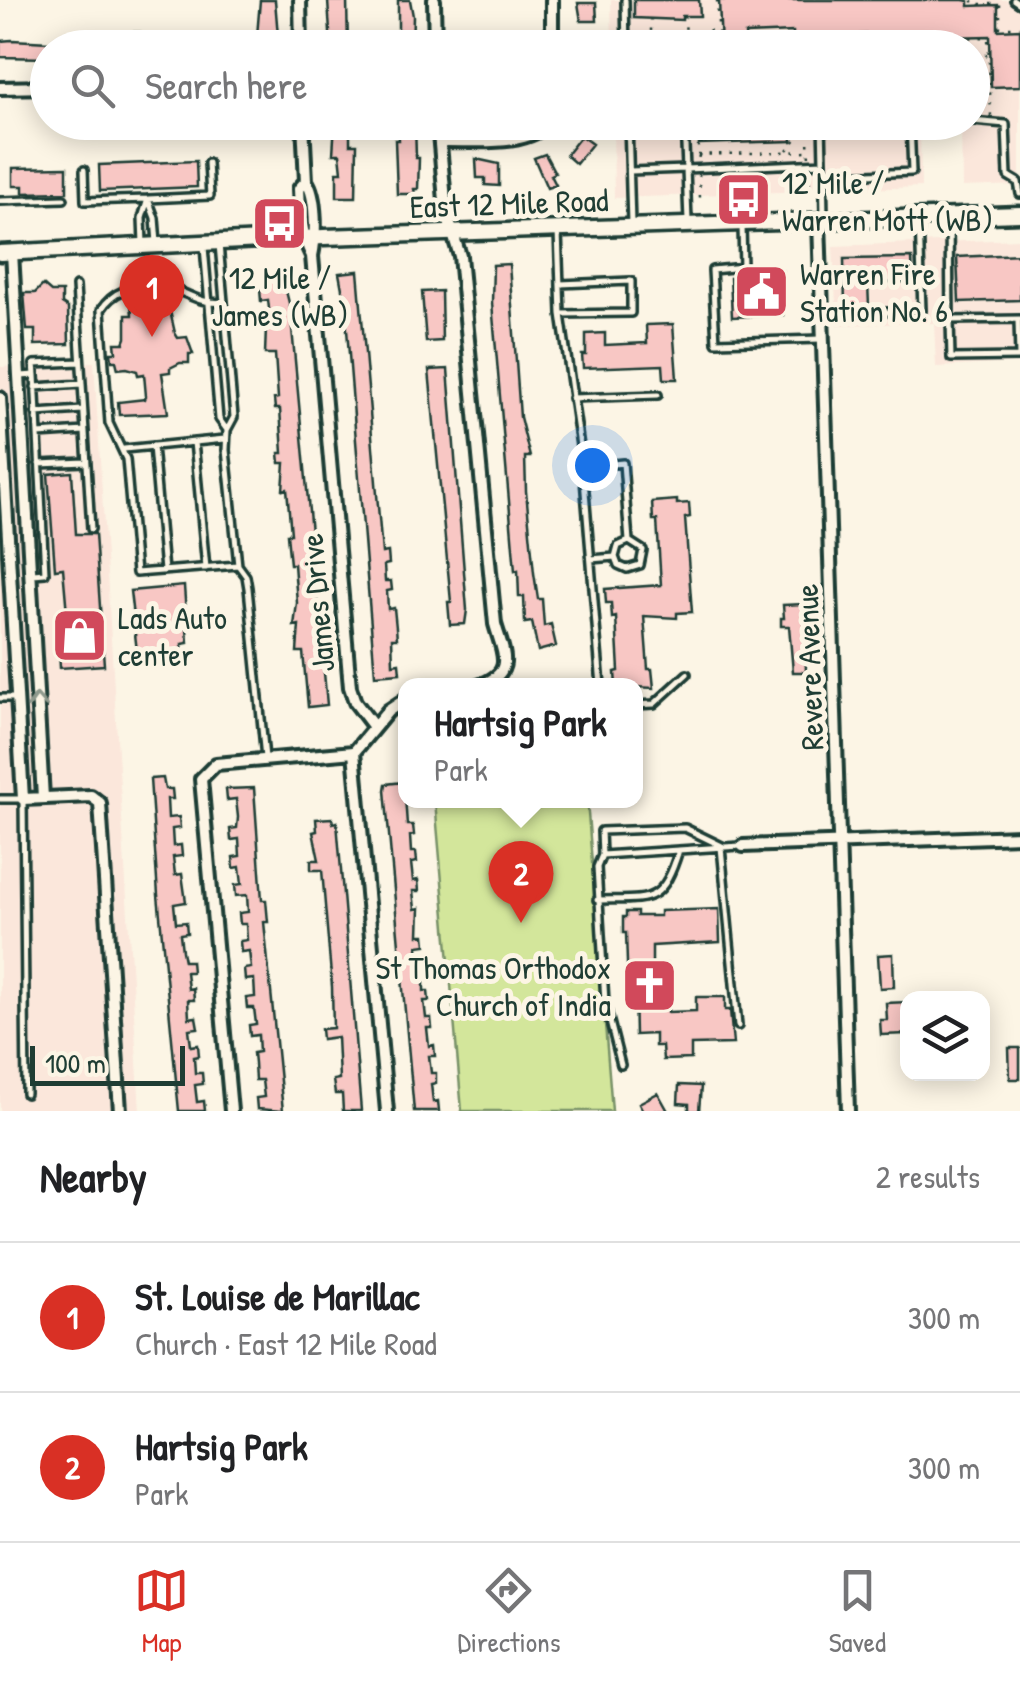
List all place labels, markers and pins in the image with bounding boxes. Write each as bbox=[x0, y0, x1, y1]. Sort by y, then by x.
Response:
place label: 12 Mile / Warren Mott (WB) bbox=[782, 161, 993, 241]
bus stop icon: 12 Mile / Warren Mott (WB) bbox=[713, 170, 773, 230]
bus stop icon: 12 Mile / James (WB) bbox=[250, 193, 310, 253]
place label: Warren Fire Station No. 6 bbox=[800, 252, 948, 332]
pin: 1 bbox=[120, 255, 184, 337]
place label: 12 Mile / James (WB) bbox=[212, 256, 348, 336]
public building icon: Warren Fire Station No. 6 bbox=[731, 261, 791, 321]
place label: Lads Auto center bbox=[118, 596, 227, 676]
shop icon: Lads Auto center bbox=[49, 605, 109, 665]
pin: 2 bbox=[488, 840, 554, 923]
place label: St Thomas Orthodox Church of India bbox=[375, 946, 611, 1026]
church icon: St Thomas Orthodox Church of India bbox=[620, 955, 680, 1015]

